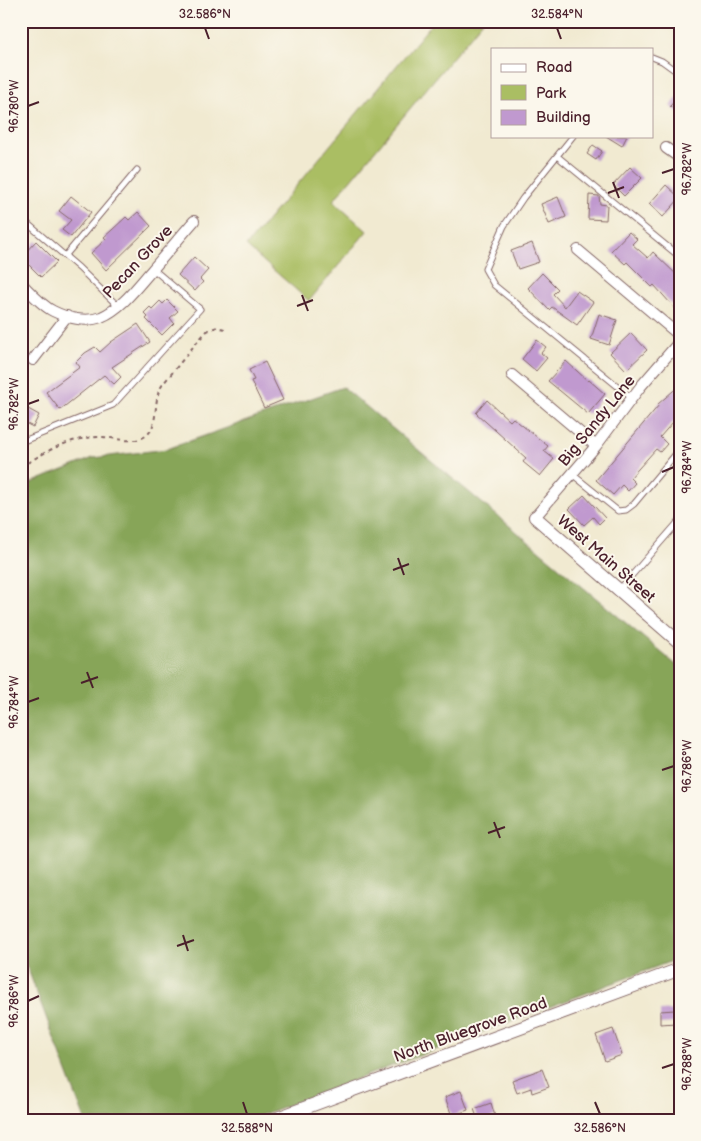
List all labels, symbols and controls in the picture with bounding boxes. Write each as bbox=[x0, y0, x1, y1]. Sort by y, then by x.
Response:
text: 32.586°N bbox=[179, 7, 231, 22]
text: 32.584°N bbox=[531, 7, 583, 22]
legend bbox=[491, 48, 654, 138]
text: Road bbox=[536, 58, 572, 77]
text: 96.780°W bbox=[7, 79, 22, 133]
text: Park bbox=[536, 84, 567, 103]
text: Building bbox=[536, 108, 591, 127]
text: 96.782°W bbox=[680, 143, 695, 195]
street label: Pecan Grove bbox=[99, 221, 177, 303]
street label: Big Sandy Lane bbox=[555, 371, 640, 470]
text: 96.782°W bbox=[7, 378, 22, 430]
text: 96.784°W bbox=[680, 441, 695, 493]
street label: West Main Street bbox=[553, 511, 659, 607]
text: 96.784°W bbox=[7, 676, 22, 728]
text: 96.786°W bbox=[680, 739, 695, 793]
text: 96.786°W bbox=[7, 974, 22, 1028]
street label: North Bluegrove Road bbox=[391, 994, 550, 1067]
text: 96.788°W bbox=[680, 1037, 695, 1090]
text: 32.588°N bbox=[221, 1121, 273, 1136]
text: 32.586°N bbox=[574, 1121, 626, 1136]

